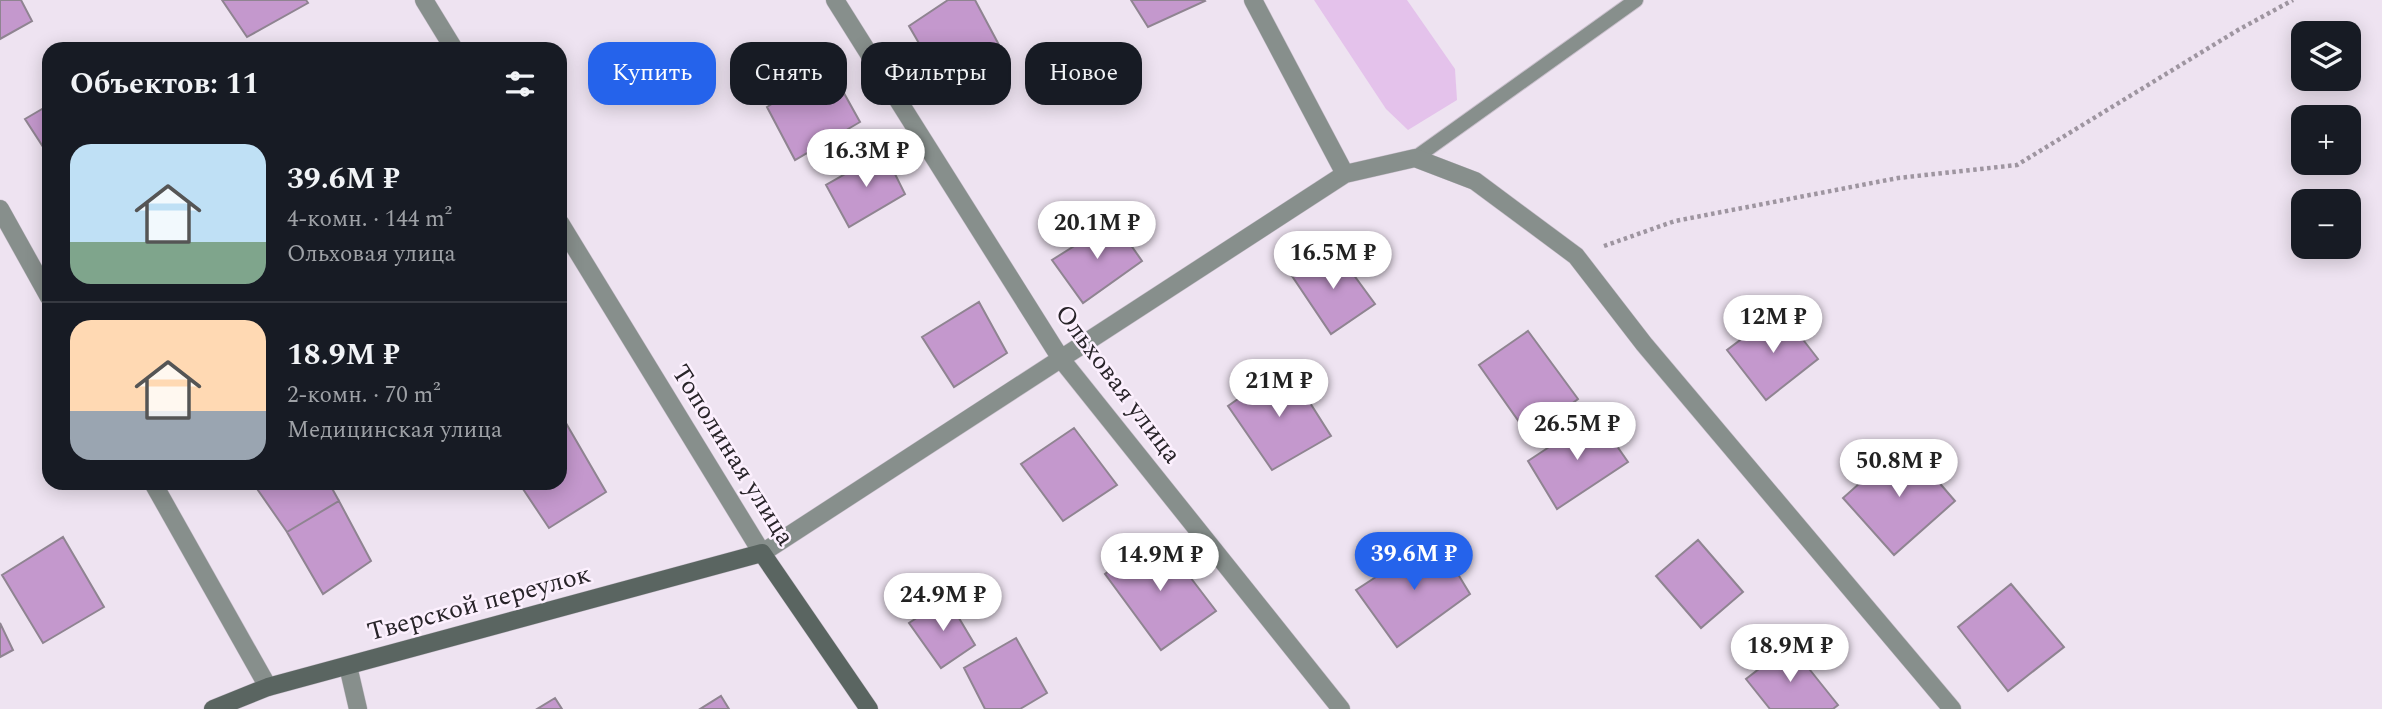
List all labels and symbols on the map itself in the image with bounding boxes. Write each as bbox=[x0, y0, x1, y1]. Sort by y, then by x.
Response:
pin: 16.3M ₽ bbox=[801, 130, 931, 189]
pin: 20.1M ₽ bbox=[1032, 202, 1162, 261]
pin: 16.5M ₽ bbox=[1268, 232, 1398, 291]
street label: Ольховая улица bbox=[1045, 296, 1192, 472]
pin: 12M ₽ bbox=[1724, 296, 1822, 355]
street label: Тополиная улица bbox=[661, 356, 805, 554]
pin: 21M ₽ bbox=[1230, 360, 1328, 419]
pin: 26.5M ₽ bbox=[1512, 402, 1642, 462]
pin: 50.8M ₽ bbox=[1834, 440, 1964, 499]
pin: 39.6M ₽ bbox=[1349, 532, 1479, 592]
pin: 14.9M ₽ bbox=[1095, 534, 1225, 593]
street label: Тверской переулок bbox=[363, 554, 595, 652]
pin: 24.9M ₽ bbox=[878, 574, 1008, 633]
pin: 18.9M ₽ bbox=[1725, 624, 1855, 684]

